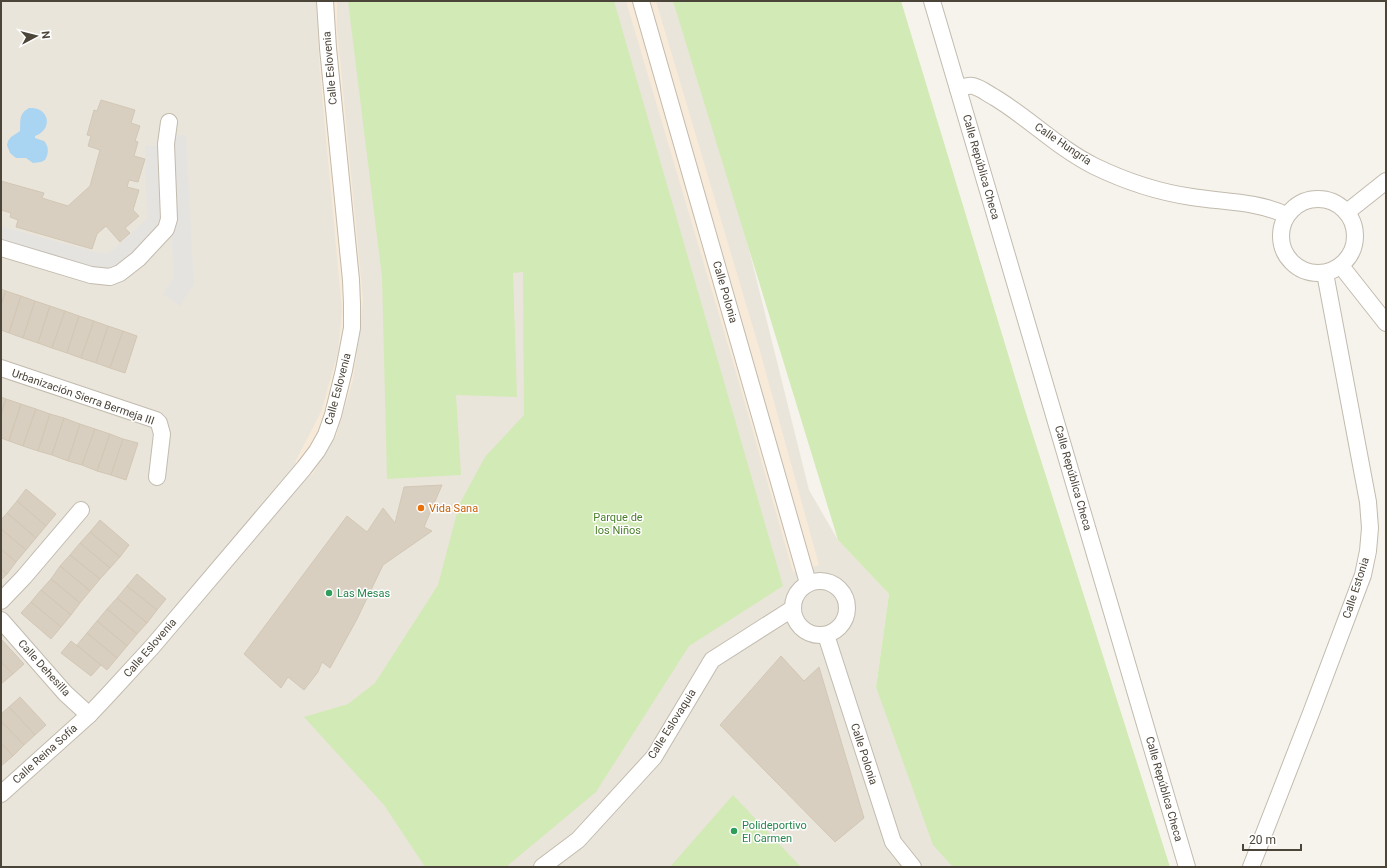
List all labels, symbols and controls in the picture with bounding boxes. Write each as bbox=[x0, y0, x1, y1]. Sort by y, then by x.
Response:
north arrow bbox=[16, 16, 56, 56]
text: N bbox=[39, 30, 52, 40]
street label: Calle Eslovenia bbox=[320, 31, 340, 105]
street label: Calle República Checa bbox=[960, 113, 1002, 221]
street label: Calle Hungría bbox=[1032, 120, 1094, 168]
street label: Calle Polonia bbox=[710, 260, 740, 325]
street label: Calle Eslovenia bbox=[322, 352, 354, 426]
street label: Urbanización Sierra Bermeja III bbox=[10, 366, 156, 428]
street label: Calle República Checa bbox=[1052, 424, 1094, 532]
place label: Vida Sana bbox=[429, 502, 478, 515]
marker: Vida Sana bbox=[416, 503, 426, 513]
park label: Parque de los Niños bbox=[593, 511, 643, 537]
street label: Calle Estonia bbox=[1340, 556, 1372, 620]
place label: Las Mesas bbox=[337, 587, 390, 600]
marker: Las Mesas bbox=[324, 588, 334, 598]
street label: Calle Eslovenia bbox=[121, 616, 179, 680]
street label: Calle Dehesilla bbox=[15, 637, 73, 699]
street label: Calle Eslovaquia bbox=[645, 687, 699, 761]
street label: Calle Reina Sofía bbox=[10, 722, 80, 786]
street label: Calle Polonia bbox=[848, 722, 880, 786]
street label: Calle República Checa bbox=[1143, 735, 1185, 843]
place label: Polideportivo El Carmen bbox=[742, 819, 807, 845]
marker: Polideportivo El Carmen bbox=[729, 826, 739, 836]
scale bar bbox=[1243, 826, 1301, 852]
text: 20 m bbox=[1249, 833, 1276, 847]

